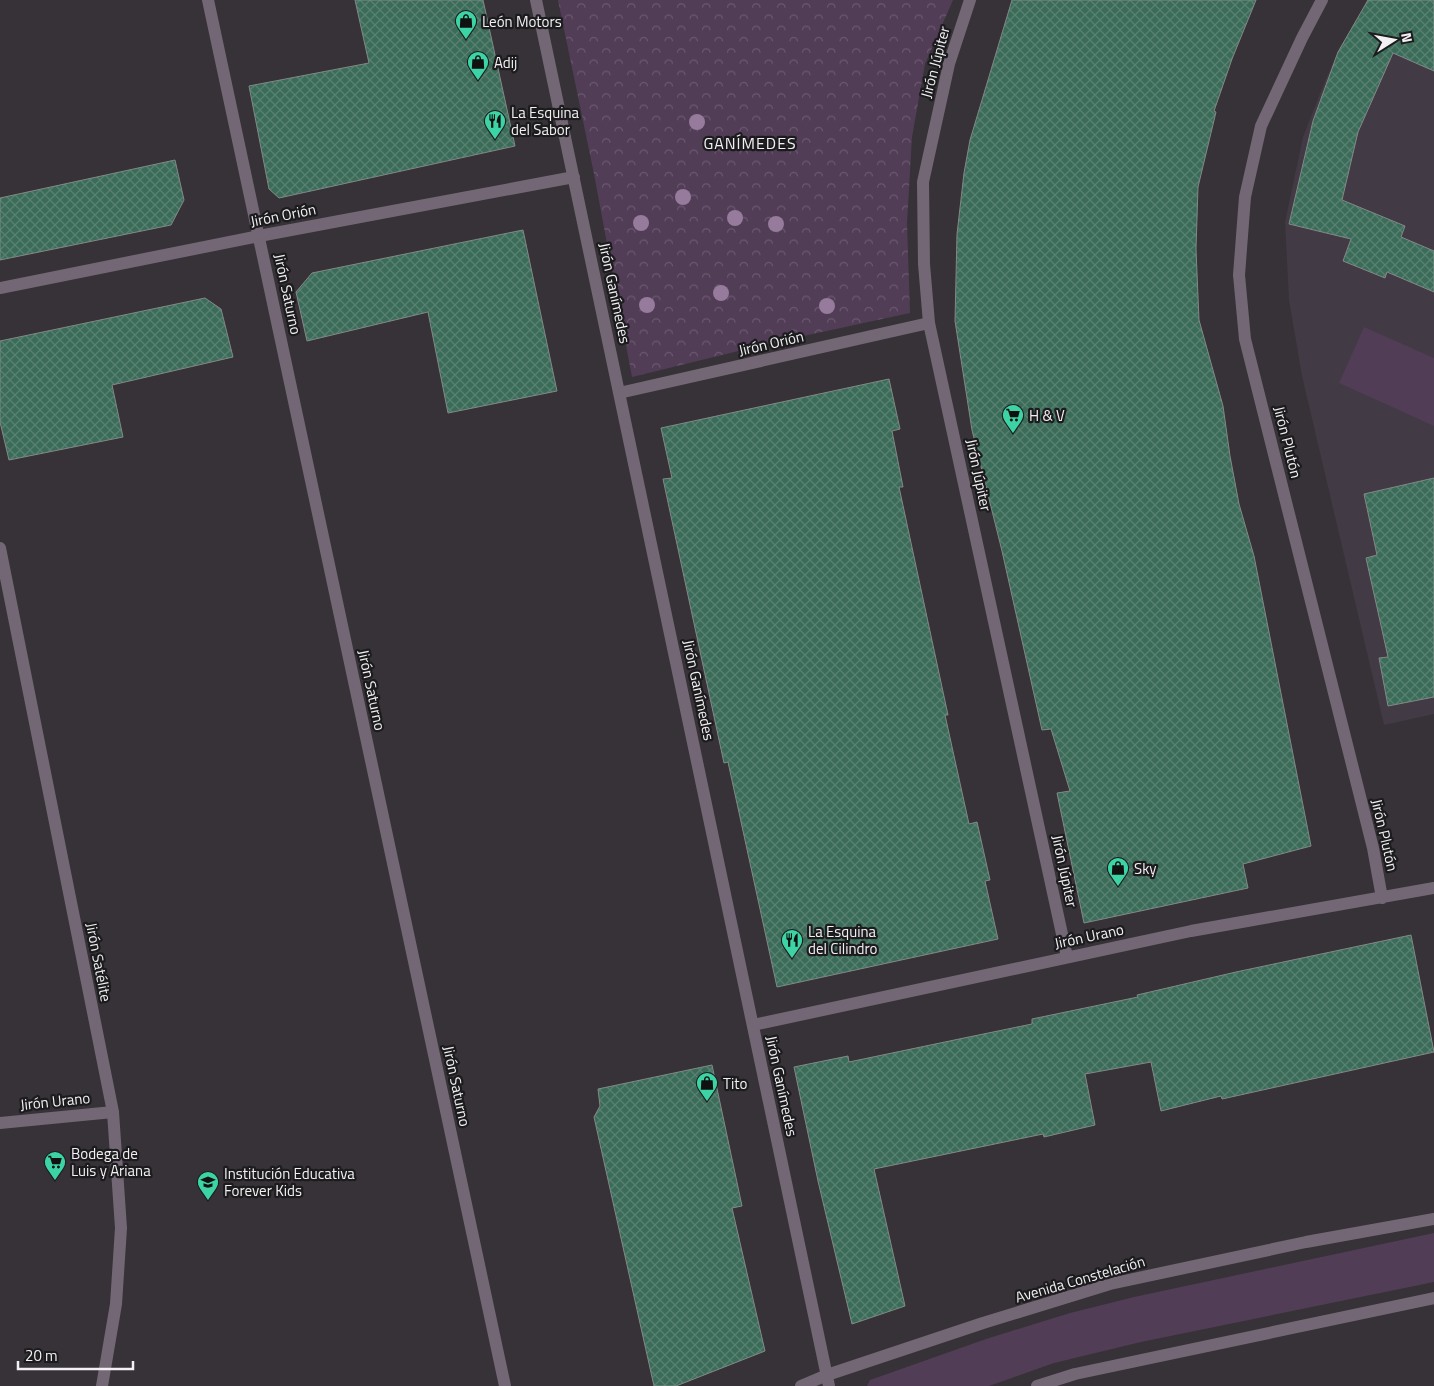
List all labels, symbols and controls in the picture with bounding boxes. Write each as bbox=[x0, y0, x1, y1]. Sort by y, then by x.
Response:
shop icon: León Motors bbox=[454, 9, 478, 40]
place label: León Motors bbox=[482, 10, 562, 33]
north arrow bbox=[1369, 15, 1419, 65]
street label: Jirón Júpiter bbox=[914, 24, 956, 100]
text: N bbox=[1396, 31, 1418, 44]
shop icon: Adij bbox=[466, 50, 490, 81]
place label: Adij bbox=[494, 51, 517, 74]
place label: La Esquina del Sabor bbox=[511, 101, 579, 141]
restaurant icon: La Esquina del Sabor bbox=[483, 109, 507, 140]
district label: GANÍMEDES bbox=[703, 131, 797, 155]
street label: Jirón Orión bbox=[248, 197, 318, 233]
street label: Jirón Ganímedes bbox=[593, 240, 637, 346]
street label: Jirón Saturno bbox=[268, 252, 308, 337]
street label: Jirón Orión bbox=[736, 324, 806, 362]
supermarket icon: H & V bbox=[1001, 403, 1025, 434]
place label: H & V bbox=[1029, 404, 1065, 427]
street label: Jirón Plutón bbox=[1268, 404, 1308, 480]
street label: Jirón Júpiter bbox=[960, 437, 998, 513]
street label: Jirón Ganímedes bbox=[677, 637, 721, 743]
street label: Jirón Saturno bbox=[352, 648, 392, 733]
street label: Jirón Plutón bbox=[1366, 797, 1404, 873]
street label: Jirón Júpiter bbox=[1046, 833, 1084, 909]
shop icon: Sky bbox=[1106, 856, 1130, 887]
place label: Sky bbox=[1134, 857, 1157, 880]
street label: Jirón Urano bbox=[1052, 917, 1126, 955]
place label: La Esquina del Cilindro bbox=[808, 920, 878, 960]
street label: Jirón Satélite bbox=[80, 921, 118, 1003]
restaurant icon: La Esquina del Cilindro bbox=[780, 928, 804, 959]
street label: Jirón Ganímedes bbox=[760, 1033, 804, 1139]
street label: Jirón Saturno bbox=[437, 1044, 477, 1129]
shop icon: Tito bbox=[695, 1071, 719, 1102]
place label: Tito bbox=[723, 1072, 747, 1095]
street label: Jirón Urano bbox=[19, 1086, 91, 1116]
place label: Bodega de Luis y Ariana bbox=[71, 1142, 151, 1182]
supermarket icon: Bodega de Luis y Ariana bbox=[43, 1150, 67, 1181]
place label: Institución Educativa Forever Kids bbox=[224, 1162, 355, 1202]
school or university icon: Institución Educativa Forever Kids bbox=[196, 1170, 220, 1201]
street label: Avenida Constelación bbox=[1012, 1249, 1148, 1309]
scale bar bbox=[18, 1338, 132, 1370]
text: 20 m bbox=[25, 1344, 58, 1367]

